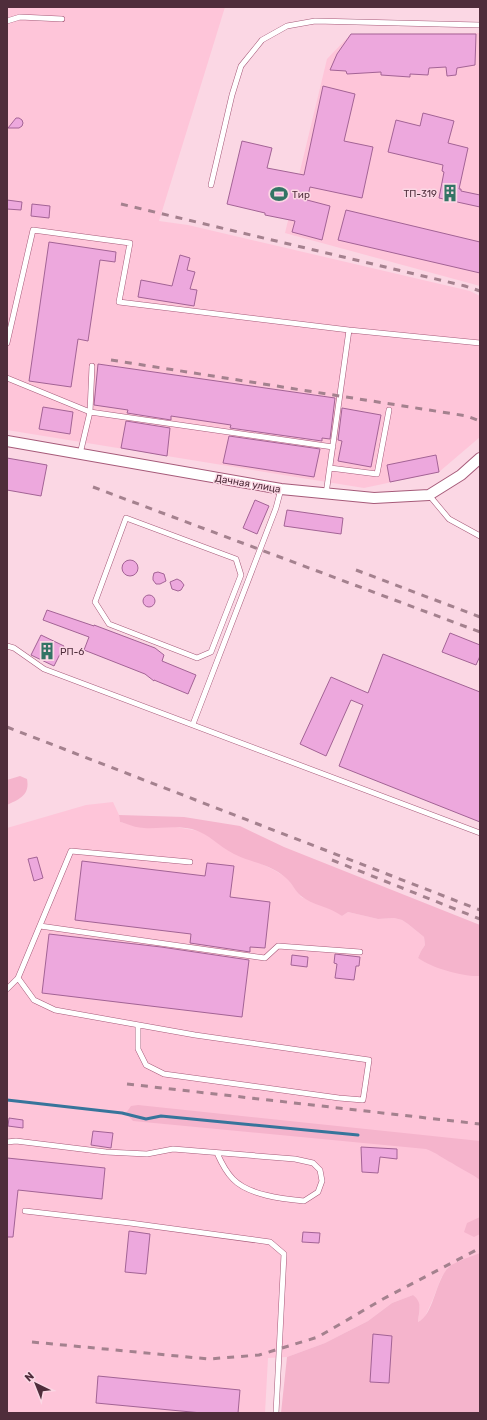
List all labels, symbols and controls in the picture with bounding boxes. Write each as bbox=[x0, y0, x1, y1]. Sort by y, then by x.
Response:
building icon: ТП-319 bbox=[440, 183, 460, 203]
sports icon: Тир bbox=[269, 184, 289, 204]
place label: ТП-319 bbox=[403, 188, 437, 200]
place label: Тир bbox=[292, 189, 310, 201]
street label: Дачная улица bbox=[214, 472, 282, 496]
building icon: РП-6 bbox=[37, 641, 57, 661]
place label: РП-6 bbox=[60, 646, 84, 658]
north arrow bbox=[16, 1364, 56, 1404]
text: N bbox=[22, 1370, 37, 1385]

